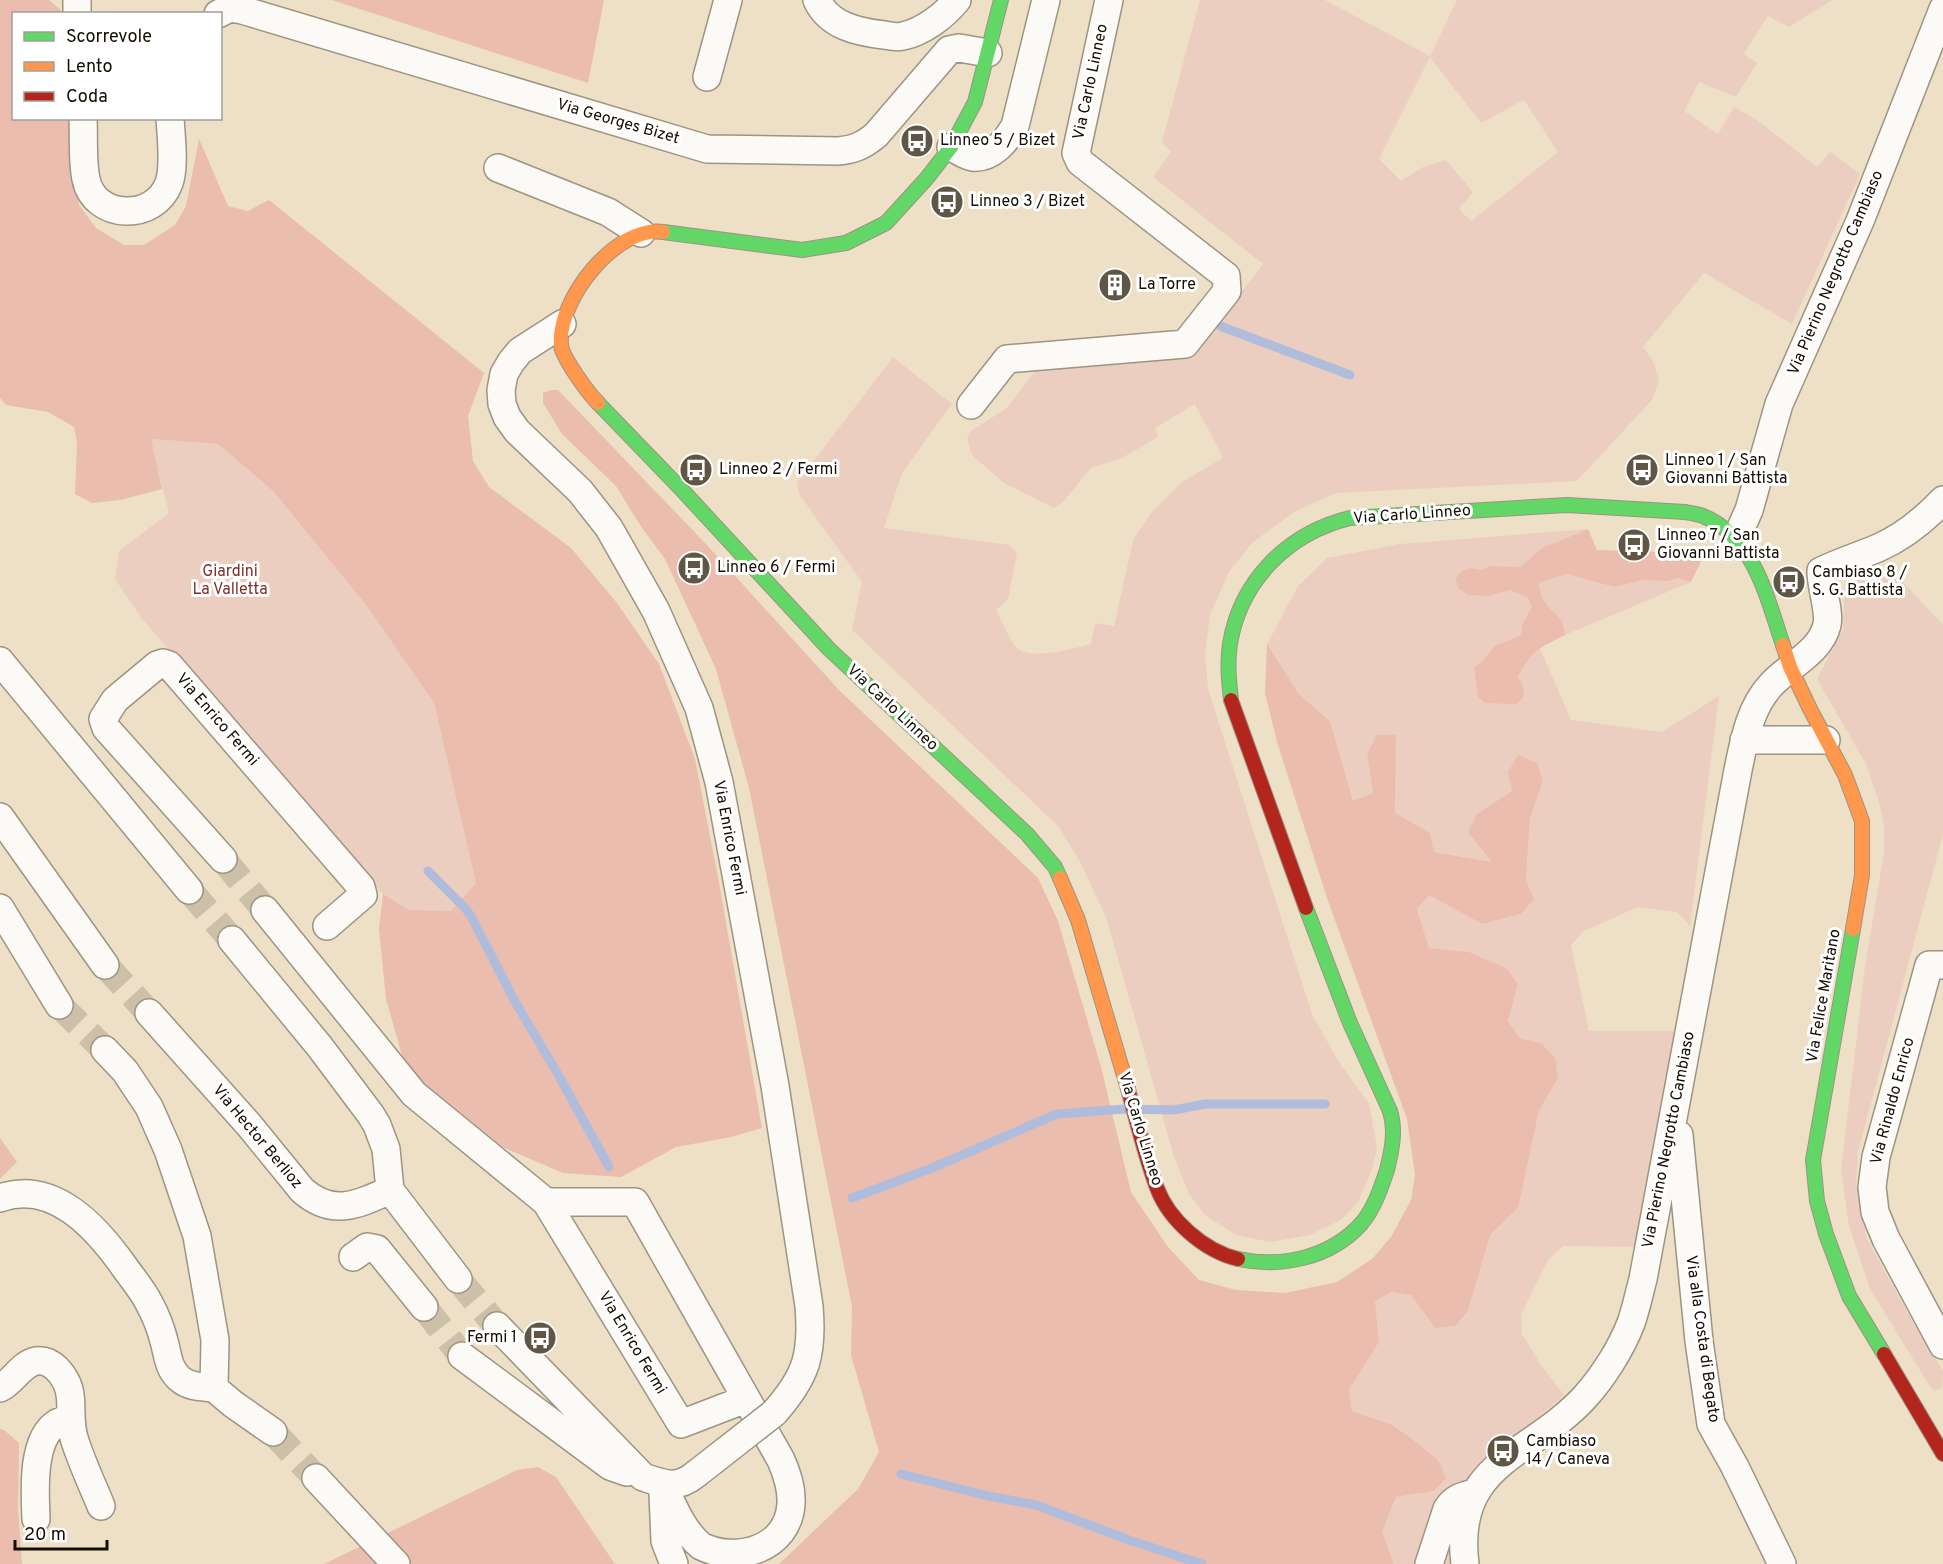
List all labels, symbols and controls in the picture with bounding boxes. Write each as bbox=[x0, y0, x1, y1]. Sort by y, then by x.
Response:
legend bbox=[12, 12, 222, 120]
street label: Via Carlo Linneo bbox=[1069, 22, 1113, 142]
text: Scorrevole bbox=[66, 26, 152, 49]
text: Lento bbox=[66, 56, 112, 79]
text: Coda bbox=[66, 86, 108, 109]
street label: Via Georges Bizet bbox=[554, 95, 682, 149]
bus stop icon: Linneo 5 / Bizet bbox=[899, 123, 935, 159]
place label: Linneo 5 / Bizet bbox=[940, 131, 1055, 151]
street label: Via Pierino Negrotto Cambiaso bbox=[1784, 168, 1888, 378]
bus stop icon: Linneo 3 / Bizet bbox=[929, 184, 965, 220]
place label: Linneo 3 / Bizet bbox=[970, 192, 1085, 212]
building icon: La Torre bbox=[1097, 267, 1133, 303]
place label: La Torre bbox=[1138, 275, 1196, 295]
place label: Linneo 1 / San Giovanni Battista bbox=[1665, 451, 1788, 489]
bus stop icon: Linneo 2 / Fermi bbox=[678, 452, 714, 488]
bus stop icon: Linneo 1 / San Giovanni Battista bbox=[1624, 452, 1660, 488]
place label: Linneo 2 / Fermi bbox=[719, 460, 837, 480]
street label: Via Carlo Linneo bbox=[1352, 501, 1472, 529]
place label: Linneo 7 / San Giovanni Battista bbox=[1657, 526, 1780, 564]
bus stop icon: Linneo 7 / San Giovanni Battista bbox=[1616, 527, 1652, 563]
bus stop icon: Linneo 6 / Fermi bbox=[676, 550, 712, 586]
place label: Linneo 6 / Fermi bbox=[717, 558, 835, 578]
park label: Giardini La Valletta bbox=[192, 562, 268, 600]
place label: Cambiaso 8 / S. G. Battista bbox=[1812, 563, 1908, 601]
bus stop icon: Cambiaso 8 / S. G. Battista bbox=[1771, 564, 1807, 600]
street label: Via Carlo Linneo bbox=[842, 660, 942, 756]
street label: Via Enrico Fermi bbox=[171, 669, 263, 771]
street label: Via Enrico Fermi bbox=[708, 779, 750, 897]
street label: Via Felice Maritano bbox=[1802, 927, 1846, 1065]
street label: Via Pierino Negrotto Cambiaso bbox=[1638, 1030, 1700, 1250]
street label: Via Rinaldo Enrico bbox=[1866, 1035, 1920, 1167]
street label: Via Carlo Linneo bbox=[1113, 1070, 1167, 1188]
street label: Via Hector Berlioz bbox=[208, 1081, 306, 1193]
street label: Via alla Costa di Begato bbox=[1680, 1254, 1724, 1424]
street label: Via Enrico Fermi bbox=[593, 1288, 671, 1398]
bus stop icon: Fermi 1 bbox=[522, 1320, 558, 1356]
place label: Fermi 1 bbox=[467, 1328, 517, 1348]
place label: Cambiaso 14 / Caneva bbox=[1526, 1432, 1610, 1470]
bus stop icon: Cambiaso 14 / Caneva bbox=[1485, 1433, 1521, 1469]
scale bar bbox=[15, 1513, 106, 1551]
text: 20 m bbox=[24, 1524, 66, 1547]

